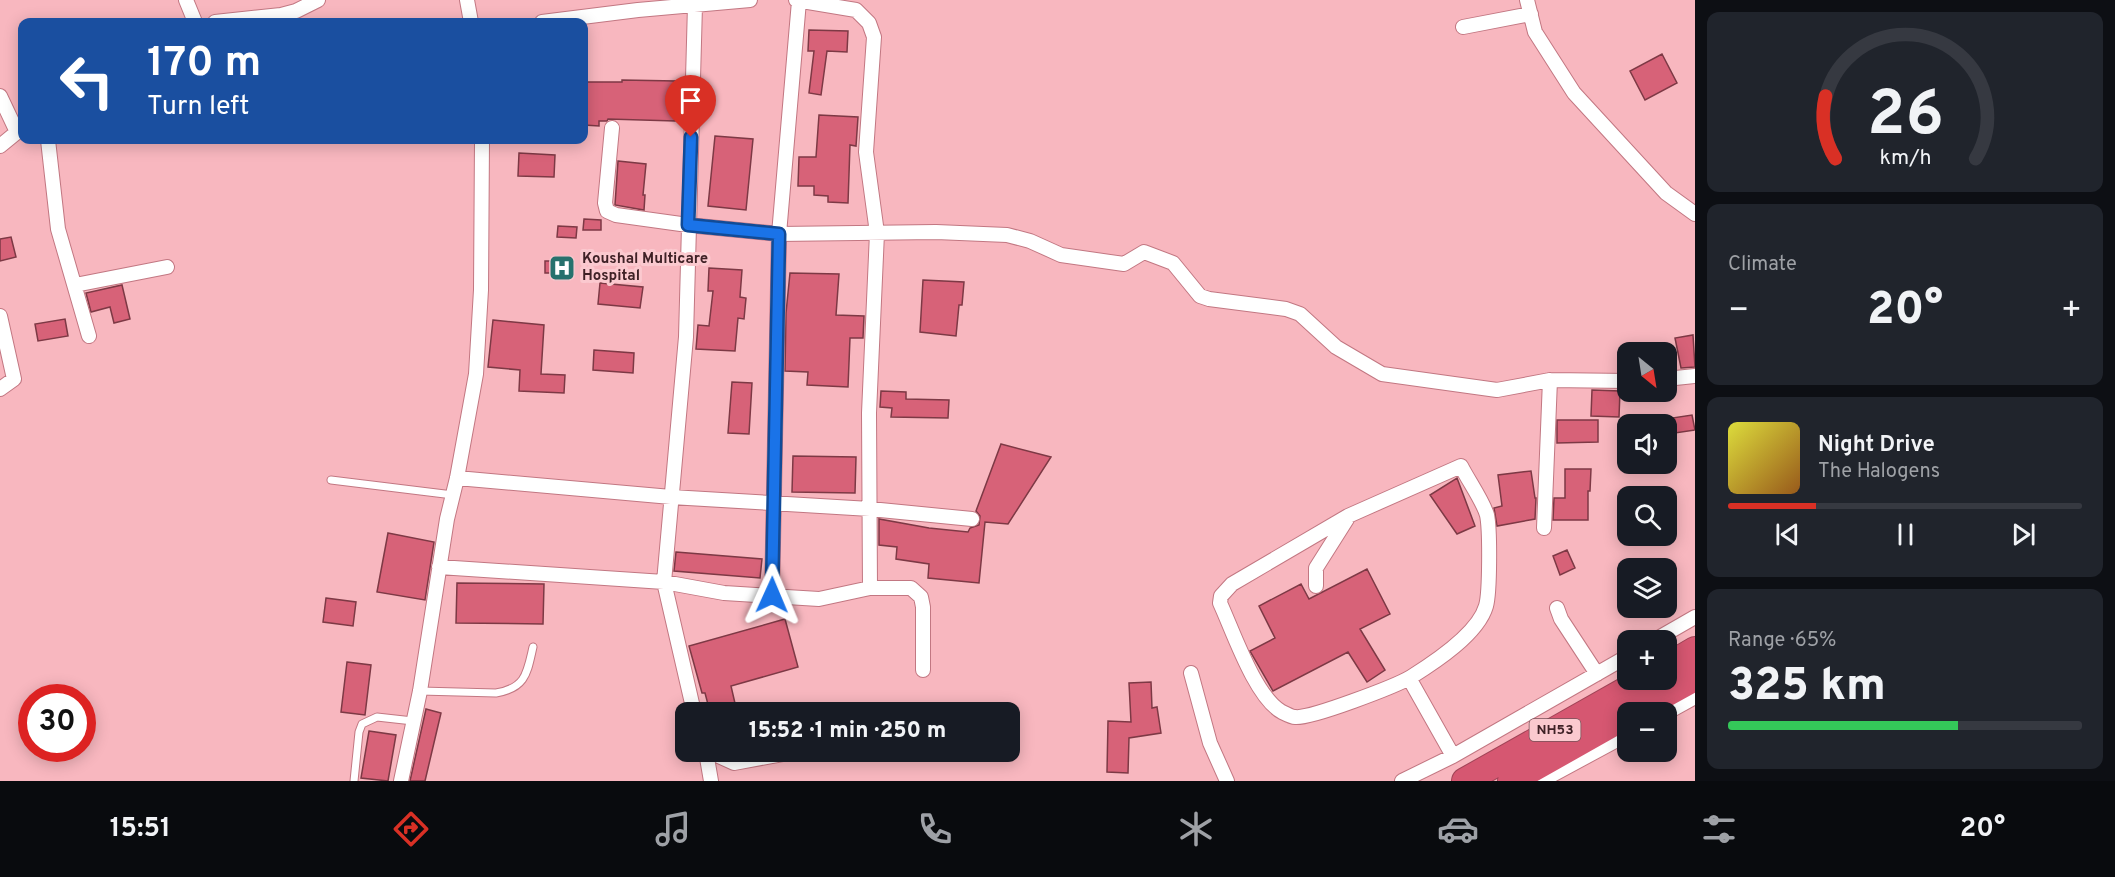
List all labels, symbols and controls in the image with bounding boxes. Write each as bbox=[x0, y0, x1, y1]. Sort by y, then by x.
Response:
text: 170 m bbox=[147, 38, 261, 91]
icon: left bbox=[48, 42, 126, 120]
pin bbox=[665, 75, 716, 137]
text: 26 bbox=[1867, 78, 1943, 157]
icon: arrive bbox=[674, 84, 707, 117]
text: Turn left bbox=[147, 90, 249, 124]
text: km/h bbox=[1879, 146, 1931, 173]
place label: Koushal Multicare Hospital bbox=[582, 250, 708, 286]
text: Climate bbox=[1728, 252, 1797, 278]
hospital icon: Koushal Multicare Hospital bbox=[547, 253, 577, 283]
text: 20° bbox=[1867, 283, 1943, 340]
text: − bbox=[1728, 291, 1749, 333]
text: + bbox=[2061, 291, 2082, 333]
north arrow bbox=[1617, 342, 1677, 402]
map controls bbox=[1617, 342, 1677, 762]
button: sound bbox=[1617, 414, 1677, 474]
text: Night Drive bbox=[1818, 432, 1935, 459]
text: The Halogens bbox=[1818, 459, 1940, 485]
button: search bbox=[1617, 486, 1677, 546]
icon: previous bbox=[1771, 518, 1804, 551]
icon: pause bbox=[1889, 518, 1922, 551]
icon: next bbox=[2007, 518, 2040, 551]
button: layers bbox=[1617, 558, 1677, 618]
position arrow bbox=[740, 563, 804, 627]
text: Range · 65% bbox=[1728, 628, 1837, 654]
button: + bbox=[1617, 630, 1677, 690]
text: 325 km bbox=[1728, 659, 1886, 716]
speed limit sign: 30 bbox=[18, 684, 96, 762]
button: − bbox=[1617, 702, 1677, 762]
text: 15:52 · 1 min · 250 m bbox=[749, 718, 946, 745]
road number: NH53 bbox=[1530, 719, 1580, 741]
icon: directions bbox=[390, 808, 432, 850]
icon: music bbox=[652, 808, 694, 850]
icon: phone bbox=[914, 808, 956, 850]
icon: climate bbox=[1175, 808, 1217, 850]
icon: car bbox=[1437, 808, 1479, 850]
icon: filters bbox=[1698, 808, 1740, 850]
text: 15:51 bbox=[110, 812, 171, 846]
text: 20° bbox=[1960, 812, 2005, 846]

